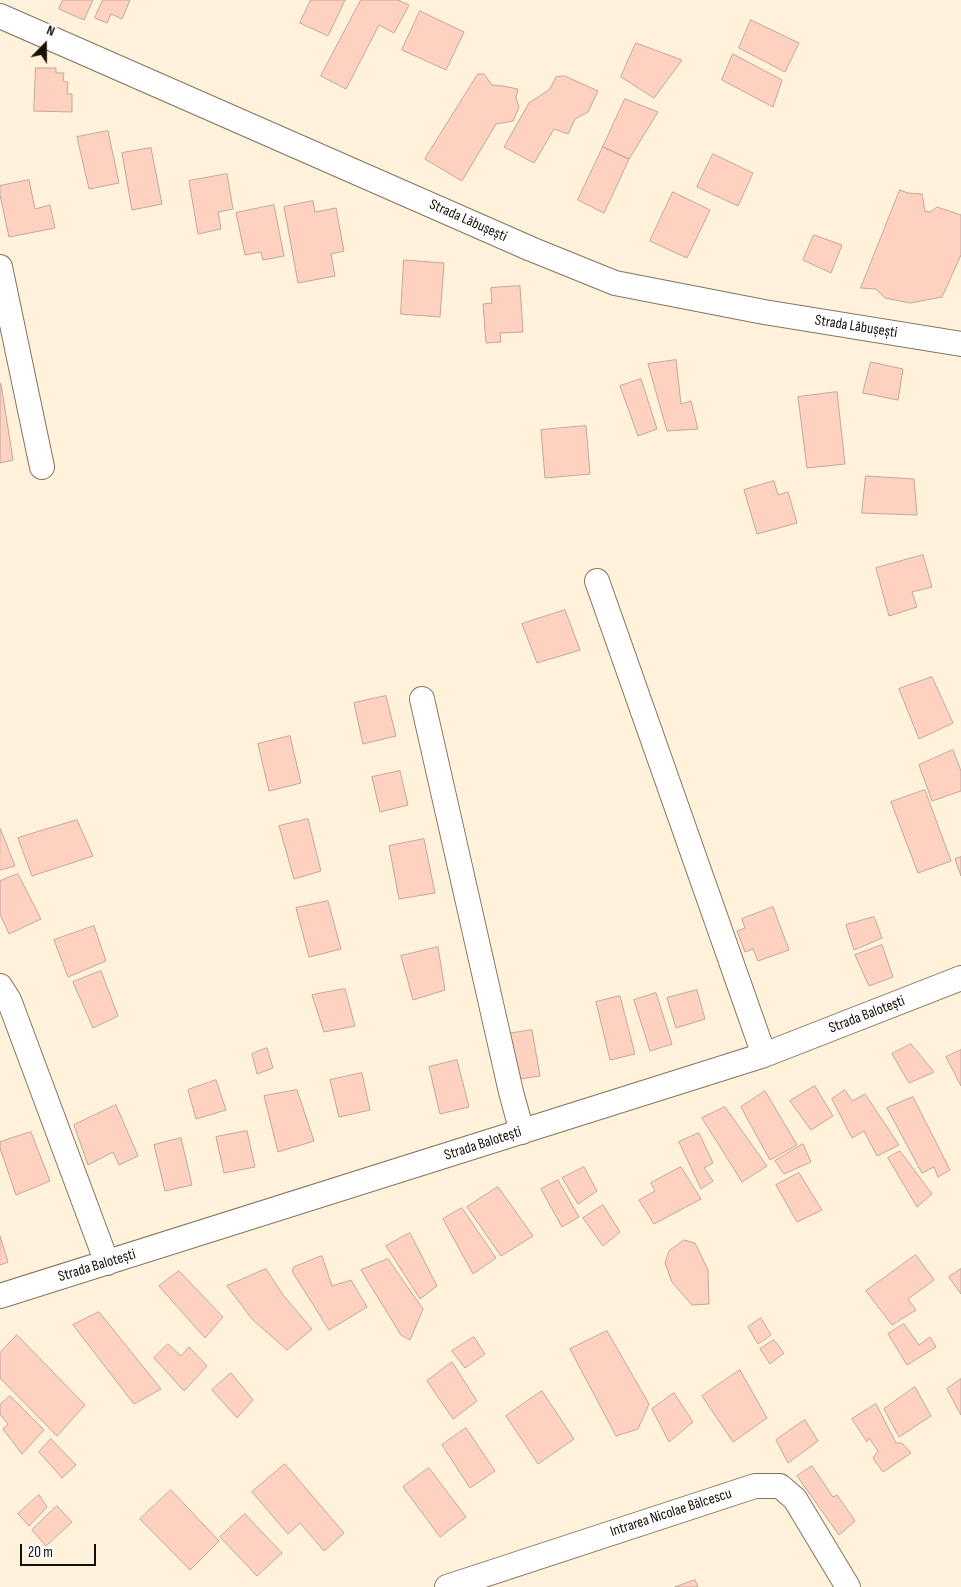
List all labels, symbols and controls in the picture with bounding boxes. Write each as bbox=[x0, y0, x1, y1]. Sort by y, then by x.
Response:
north arrow bbox=[20, 20, 70, 70]
text: N bbox=[44, 21, 57, 40]
street label: Strada Lăbușești bbox=[426, 196, 510, 246]
street label: Strada Lăbușești bbox=[813, 312, 899, 342]
street label: Strada Balotești bbox=[826, 992, 908, 1038]
street label: Strada Balotești bbox=[442, 1123, 524, 1165]
street label: Strada Balotești bbox=[56, 1246, 138, 1286]
street label: Intrarea Nicolae Bălcescu bbox=[608, 1485, 734, 1541]
scale bar bbox=[22, 1534, 99, 1566]
text: 20 m bbox=[28, 1543, 53, 1562]

